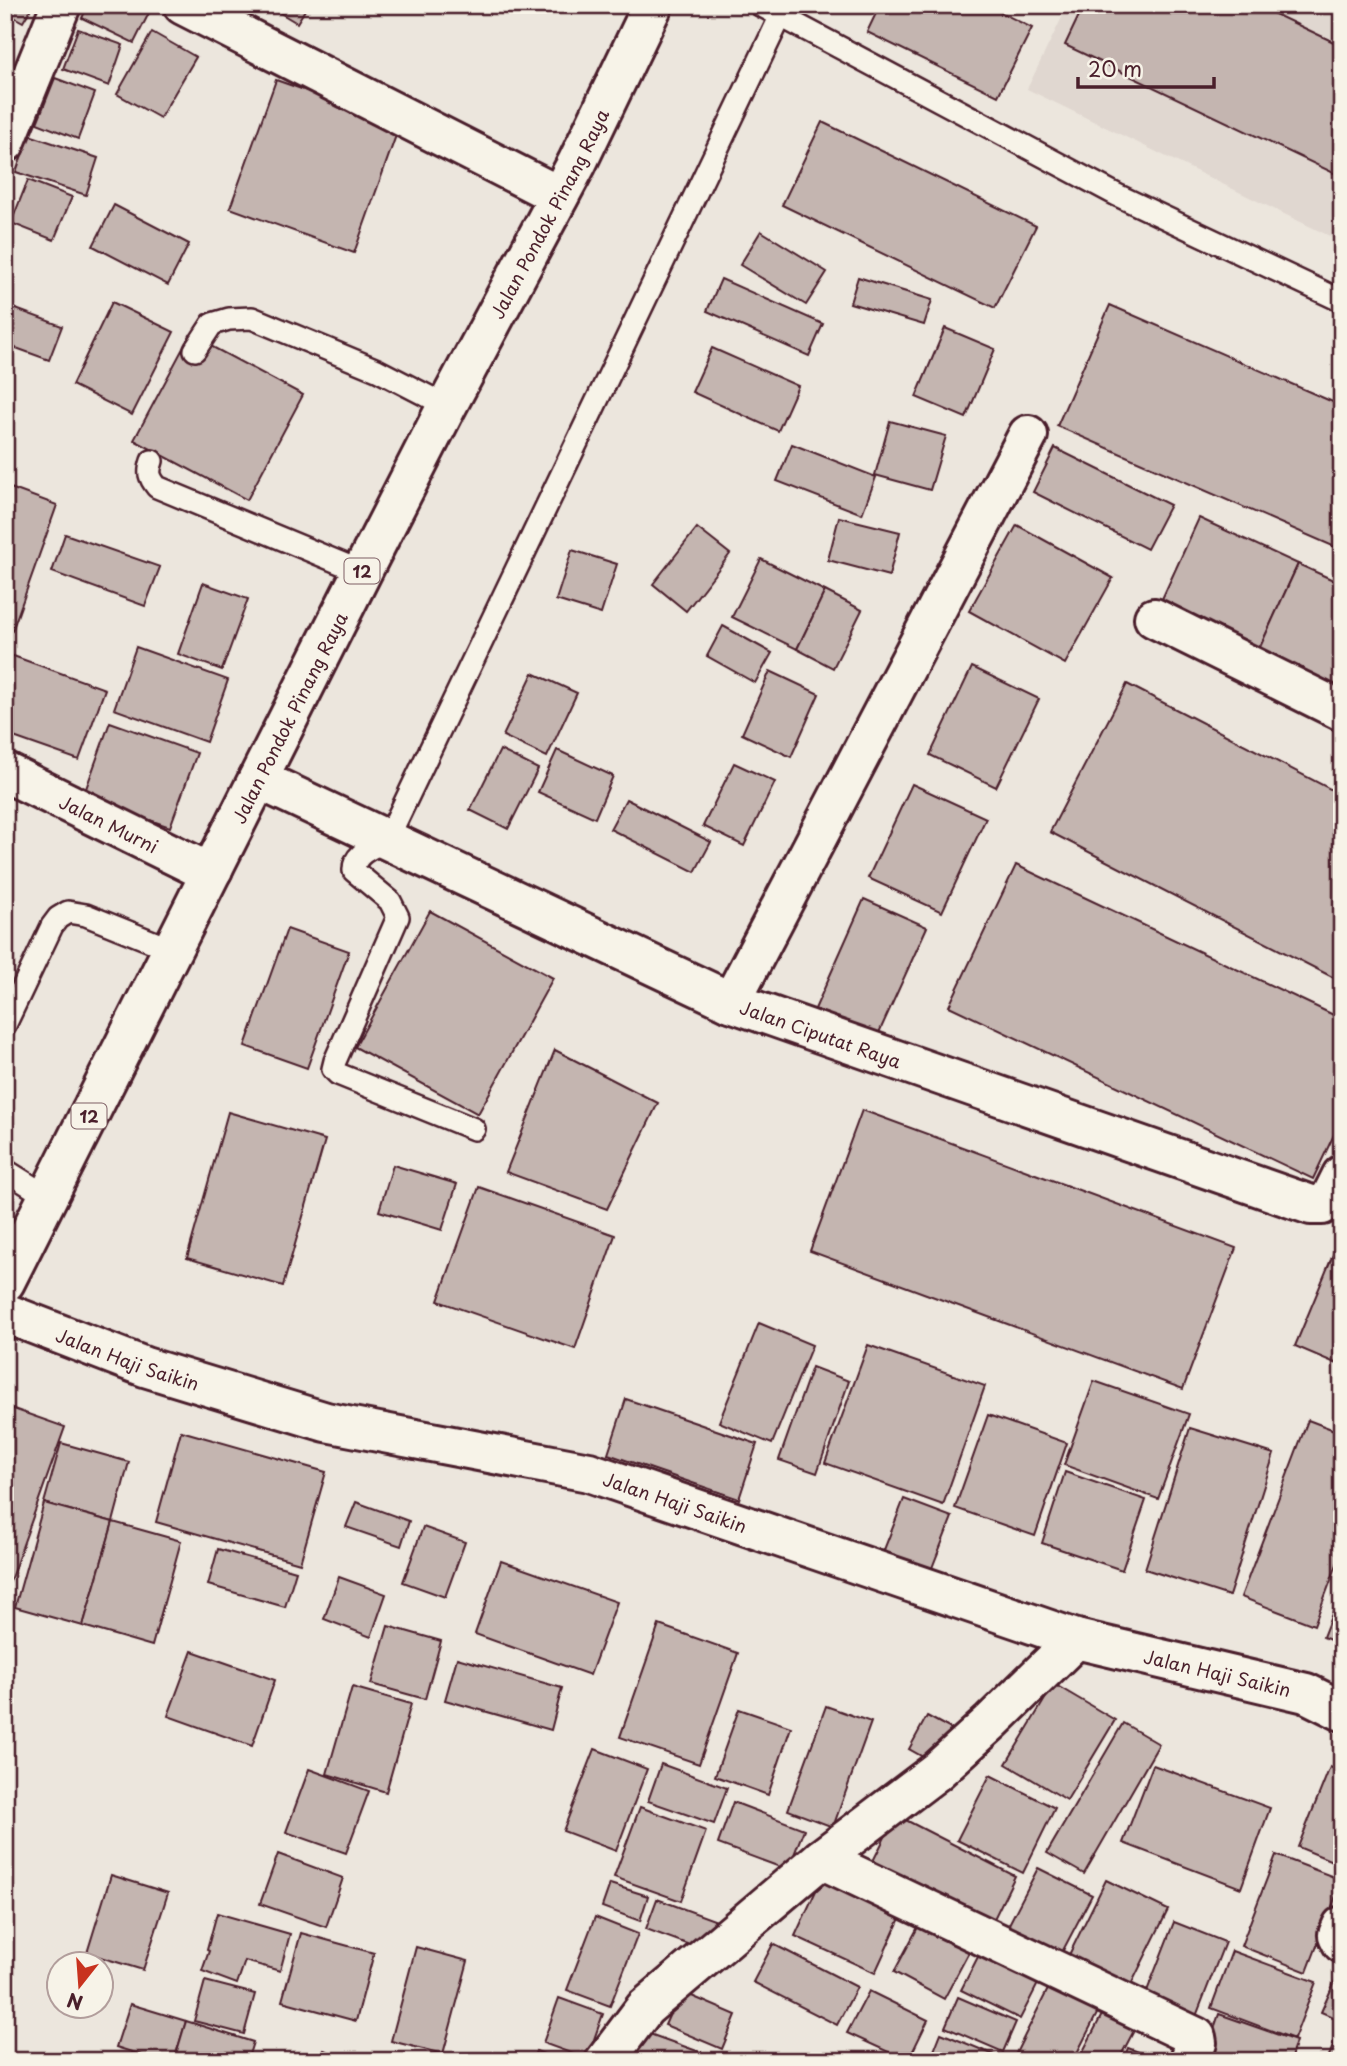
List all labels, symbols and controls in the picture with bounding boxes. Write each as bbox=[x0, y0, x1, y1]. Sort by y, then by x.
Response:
scale bar bbox=[1078, 46, 1214, 90]
text: 20 m bbox=[1088, 52, 1142, 84]
street label: Jalan Pondok Pinang Raya bbox=[483, 103, 615, 323]
road number: 12 bbox=[344, 558, 380, 584]
street label: Jalan Pondok Pinang Raya bbox=[224, 606, 354, 828]
street label: Jalan Murni bbox=[55, 787, 163, 859]
street label: Jalan Ciputat Raya bbox=[737, 993, 906, 1074]
road number: 12 bbox=[72, 1104, 106, 1128]
street label: Jalan Haji Saikin bbox=[52, 1321, 203, 1396]
street label: Jalan Haji Saikin bbox=[600, 1464, 751, 1539]
street label: Jalan Haji Saikin bbox=[1141, 1642, 1294, 1703]
north arrow bbox=[46, 1951, 116, 2021]
text: N bbox=[63, 1987, 86, 2018]

